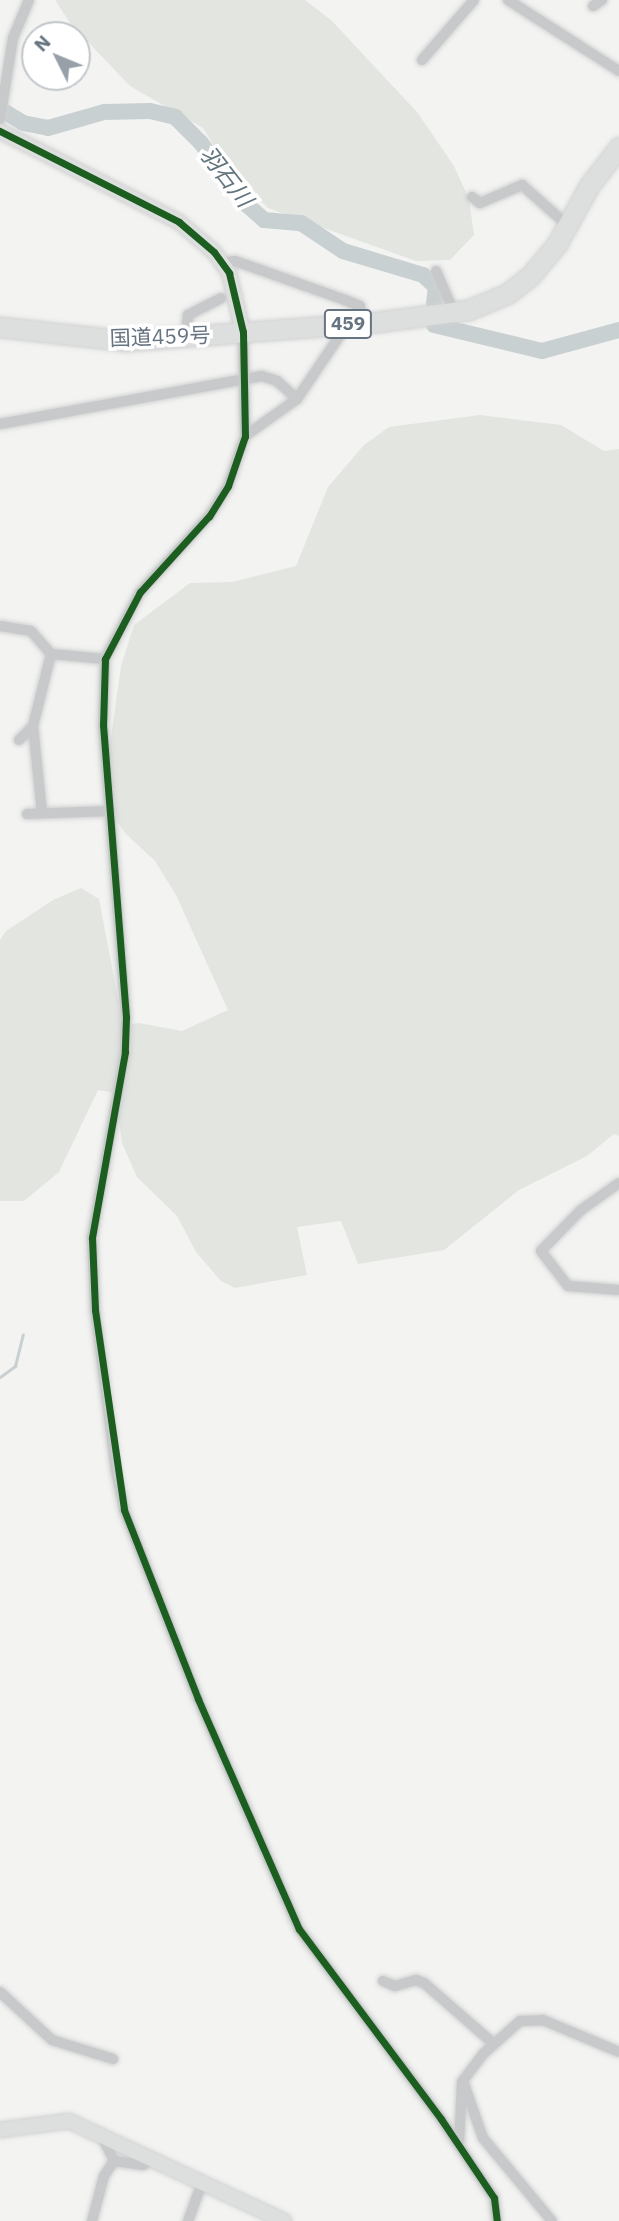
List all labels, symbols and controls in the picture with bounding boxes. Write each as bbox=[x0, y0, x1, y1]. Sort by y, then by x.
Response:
north arrow bbox=[21, 21, 91, 91]
text: N bbox=[29, 30, 56, 56]
water label: 羽石川 bbox=[195, 140, 259, 212]
road number: 459 bbox=[324, 308, 372, 340]
street label: 国道459号 bbox=[109, 322, 211, 350]

